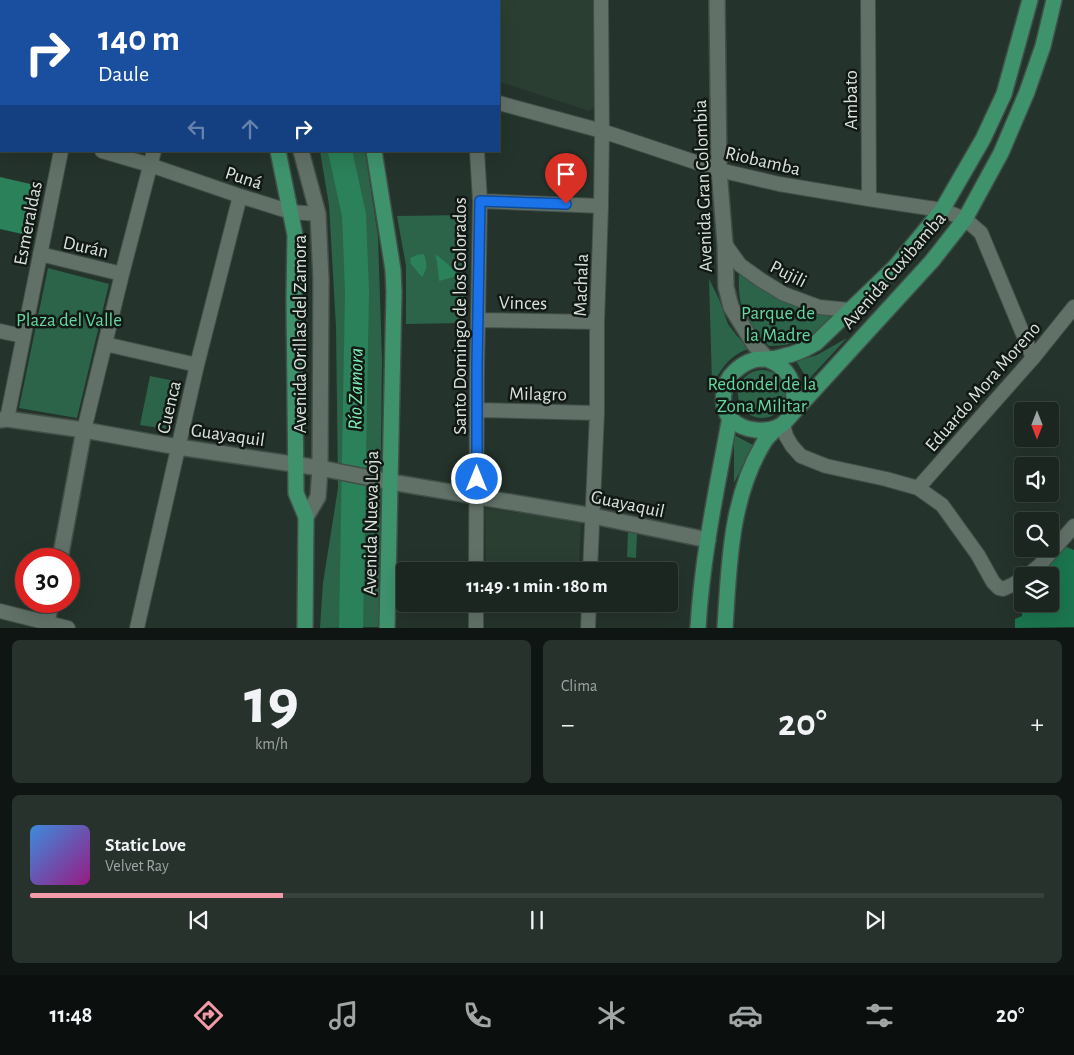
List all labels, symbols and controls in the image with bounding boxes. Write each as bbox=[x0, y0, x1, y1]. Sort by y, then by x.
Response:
icon: right bbox=[15, 20, 80, 85]
text: 140 m bbox=[98, 22, 180, 57]
text: Daule bbox=[98, 63, 149, 85]
street label: Ambato bbox=[842, 70, 861, 130]
street label: Avenida Gran Colombia bbox=[691, 99, 716, 273]
icon: left bbox=[183, 115, 211, 143]
icon: ahead bbox=[236, 115, 264, 143]
icon: right bbox=[289, 115, 317, 143]
street label: Riobamba bbox=[723, 144, 802, 179]
pin bbox=[545, 153, 587, 204]
icon: arrive bbox=[552, 160, 580, 188]
street label: Puná bbox=[223, 164, 265, 193]
street label: Esmeraldas bbox=[11, 180, 46, 267]
street label: Santo Domingo de los Colorados bbox=[451, 197, 470, 435]
street label: Avenida Cuxibamba bbox=[839, 209, 950, 333]
street label: Durán bbox=[61, 233, 110, 262]
street label: Avenida Orillas del Zamora bbox=[291, 235, 310, 433]
street label: Machala bbox=[571, 253, 592, 317]
street label: Pujili bbox=[767, 257, 810, 291]
street label: Vinces bbox=[499, 294, 547, 313]
park label: Parque de la Madre bbox=[741, 304, 815, 345]
park label: Plaza del Valle bbox=[16, 311, 122, 330]
street label: Eduardo Mora Moreno bbox=[922, 319, 1044, 455]
water label: Río Zamora bbox=[345, 348, 367, 430]
park label: Redondel de la Zona Militar bbox=[707, 375, 817, 416]
street label: Cuenca bbox=[154, 379, 185, 436]
street label: Milagro bbox=[509, 384, 567, 405]
north arrow bbox=[1014, 402, 1059, 448]
map controls bbox=[1014, 402, 1059, 612]
street label: Guayaquil bbox=[190, 421, 266, 450]
street label: Avenida Nueva Loja bbox=[361, 450, 382, 596]
position arrow bbox=[450, 452, 502, 504]
button: sound bbox=[1014, 457, 1059, 502]
street label: Guayaquil bbox=[589, 487, 666, 522]
button: search bbox=[1014, 512, 1059, 557]
speed limit sign: 30 bbox=[15, 548, 80, 613]
button: layers bbox=[1014, 567, 1059, 612]
text: 11:49 · 1 min · 180 m bbox=[466, 577, 608, 596]
text: 19 bbox=[244, 670, 299, 735]
text: Clima bbox=[561, 678, 597, 694]
text: 20° bbox=[778, 705, 827, 743]
text: − bbox=[561, 711, 574, 739]
text: + bbox=[1031, 711, 1044, 739]
text: km/h bbox=[255, 736, 288, 752]
text: Static Love bbox=[105, 836, 186, 855]
text: Velvet Ray bbox=[105, 858, 169, 874]
icon: previous bbox=[185, 906, 213, 934]
icon: pause bbox=[523, 906, 551, 934]
icon: next bbox=[861, 906, 889, 934]
icon: directions bbox=[191, 998, 226, 1033]
icon: music bbox=[326, 998, 361, 1033]
icon: phone bbox=[460, 998, 495, 1033]
icon: climate bbox=[594, 998, 629, 1033]
icon: car bbox=[728, 998, 763, 1033]
icon: filters bbox=[862, 998, 897, 1033]
text: 11:48 bbox=[50, 1004, 92, 1026]
text: 20° bbox=[996, 1004, 1024, 1026]

